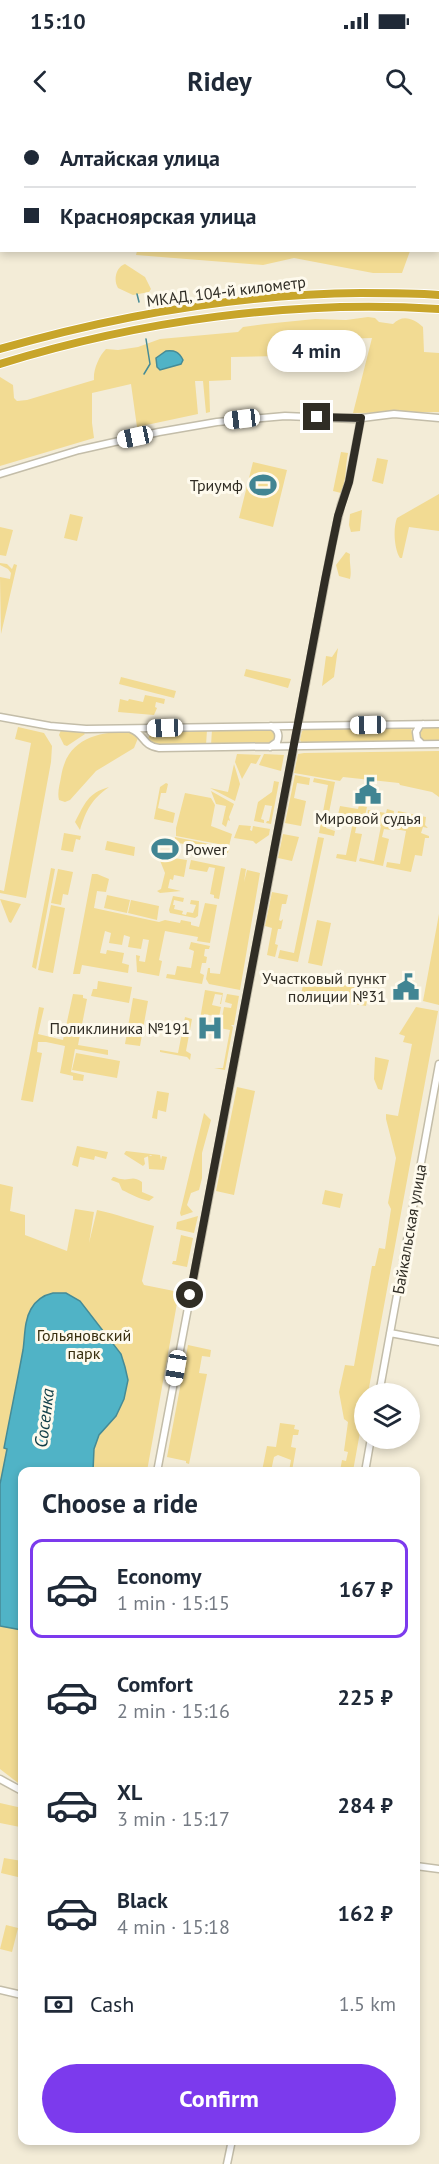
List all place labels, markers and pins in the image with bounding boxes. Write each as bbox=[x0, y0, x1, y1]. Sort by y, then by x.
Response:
sports icon: Триумф bbox=[248, 470, 278, 500]
place label: Триумф bbox=[190, 475, 243, 495]
public building icon: Мировой судья bbox=[353, 776, 383, 806]
place label: Мировой судья bbox=[315, 808, 421, 828]
sports icon: Power bbox=[150, 834, 180, 864]
place label: Power bbox=[185, 839, 227, 859]
place label: Участковый пункт полиции №31 bbox=[262, 968, 387, 1006]
public building icon: Участковый пункт полиции №31 bbox=[391, 972, 421, 1002]
hospital icon: Поликлиника №191 bbox=[195, 1013, 225, 1043]
place label: Поликлиника №191 bbox=[50, 1018, 190, 1038]

